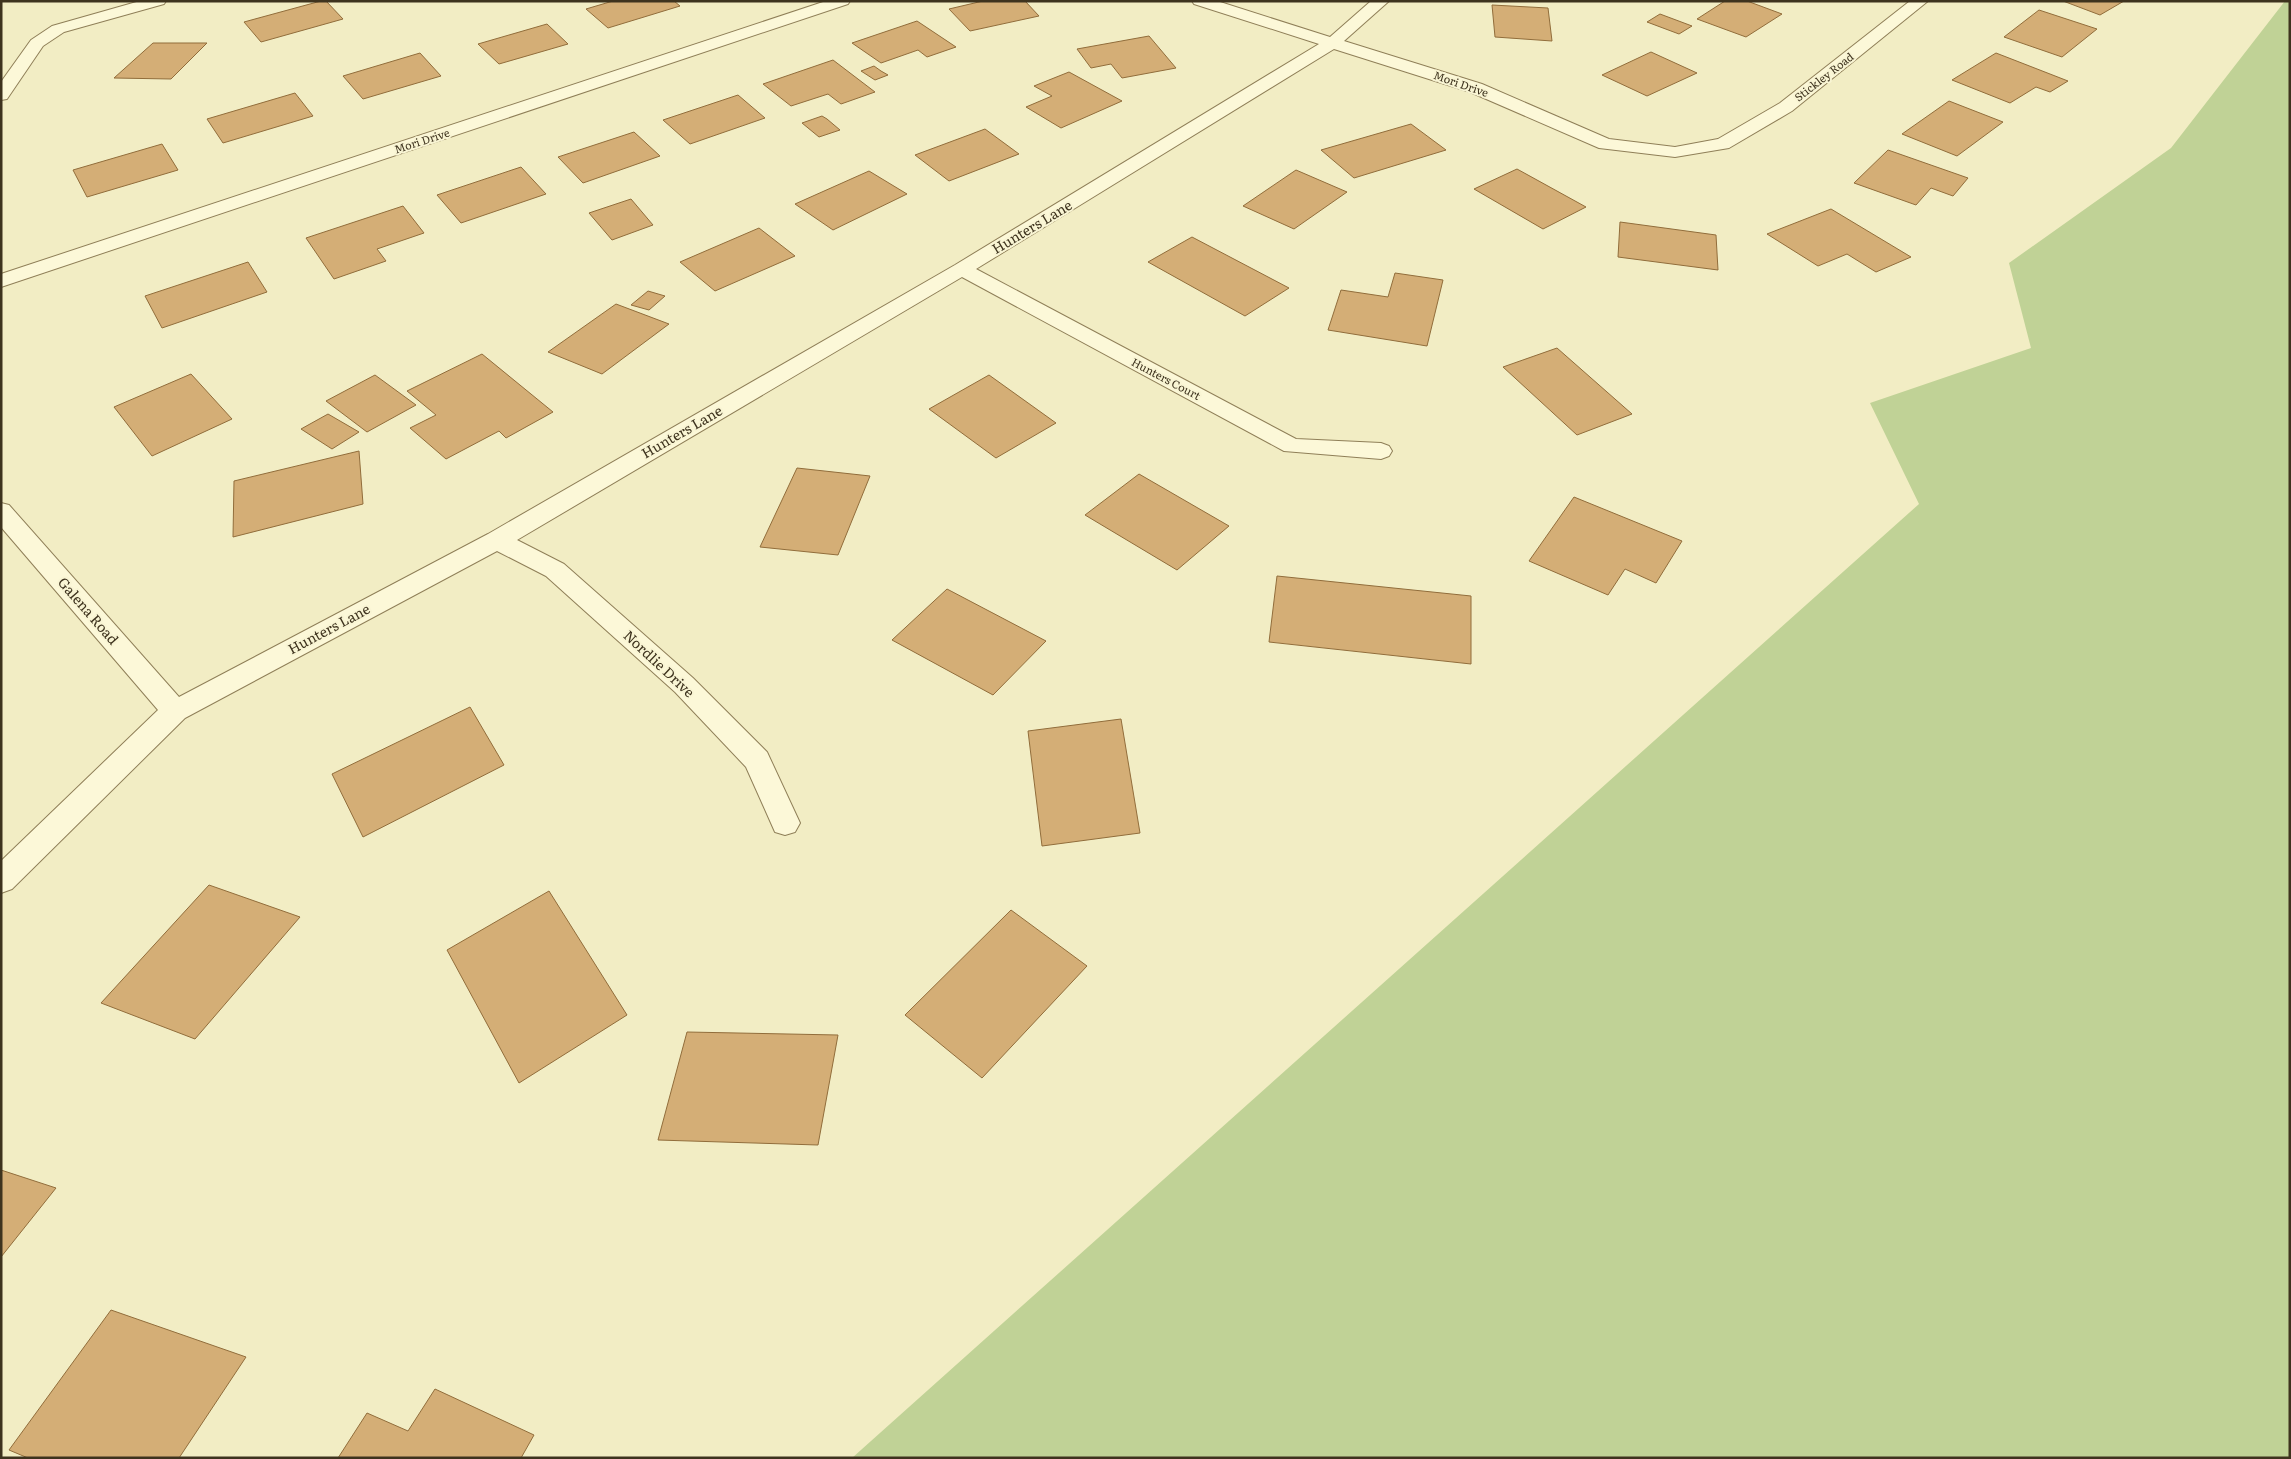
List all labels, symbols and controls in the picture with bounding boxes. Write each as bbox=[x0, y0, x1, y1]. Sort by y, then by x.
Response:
street label: Stickley Road bbox=[1790, 48, 1857, 104]
street label: Mori Drive bbox=[1432, 66, 1491, 100]
street label: Mori Drive bbox=[392, 124, 452, 156]
street label: Hunters Lane bbox=[988, 194, 1075, 258]
street label: Hunters Court bbox=[1129, 353, 1204, 403]
street label: Hunters Lane bbox=[637, 400, 726, 462]
street label: Galena Road bbox=[54, 572, 124, 649]
street label: Hunters Lane bbox=[284, 598, 373, 658]
street label: Nordlie Drive bbox=[620, 625, 700, 701]

